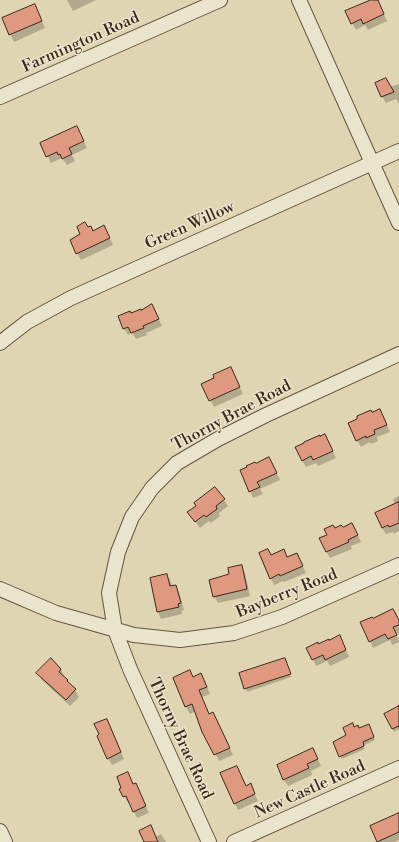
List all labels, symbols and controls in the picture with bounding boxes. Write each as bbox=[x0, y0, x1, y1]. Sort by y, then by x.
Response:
street label: Farmington Road bbox=[19, 9, 143, 77]
street label: Green Willow bbox=[142, 198, 238, 254]
street label: Thorny Brae Road bbox=[169, 377, 295, 455]
street label: Bayberry Road bbox=[234, 565, 340, 623]
street label: Thorny Brae Road bbox=[143, 675, 217, 803]
street label: New Castle Road bbox=[252, 757, 368, 823]

